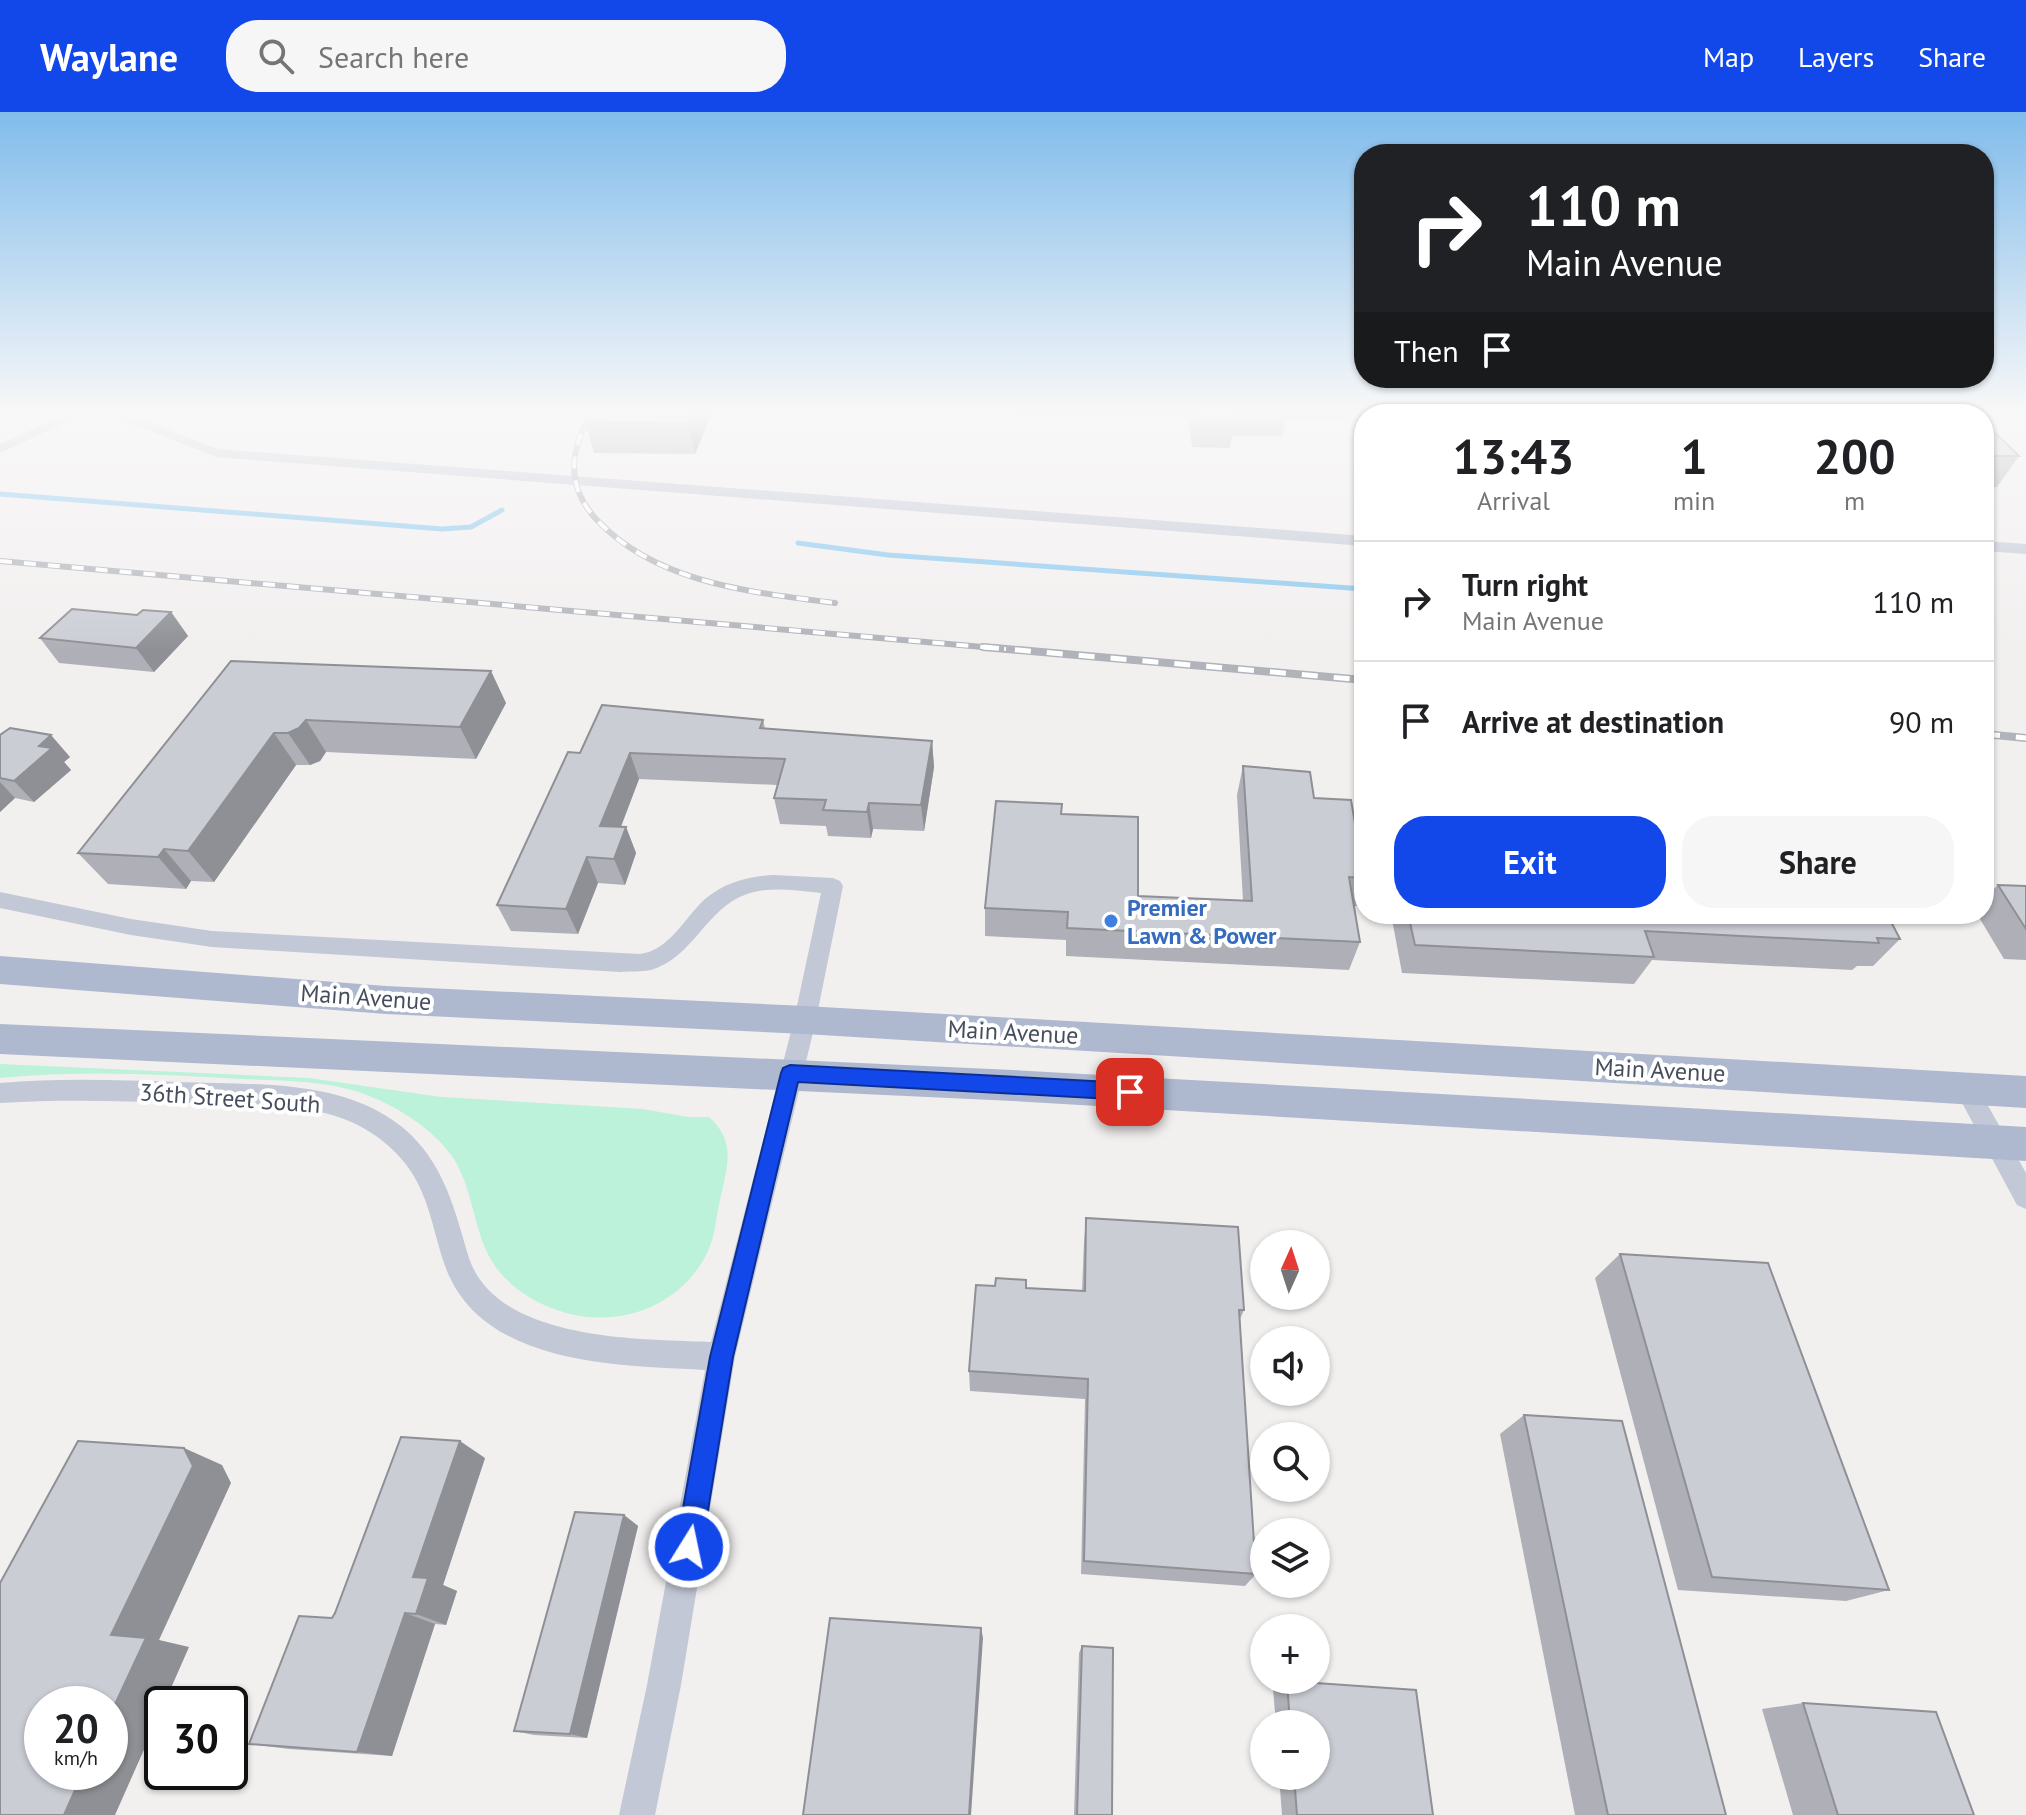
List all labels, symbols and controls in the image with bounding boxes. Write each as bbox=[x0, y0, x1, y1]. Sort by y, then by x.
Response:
search box bbox=[226, 20, 786, 92]
text: Waylane bbox=[40, 32, 178, 81]
icon: search bbox=[254, 34, 298, 78]
text: Search here bbox=[318, 37, 469, 76]
text: Map bbox=[1703, 38, 1754, 75]
text: Layers bbox=[1798, 38, 1874, 75]
text: Share bbox=[1918, 38, 1986, 75]
text: 110 m bbox=[1526, 169, 1681, 241]
icon: right bbox=[1394, 176, 1498, 280]
text: Main Avenue bbox=[1526, 239, 1723, 286]
icon: arrive bbox=[1475, 328, 1519, 372]
text: Then bbox=[1394, 331, 1459, 370]
text: 13:43 bbox=[1453, 425, 1574, 487]
text: 1 bbox=[1680, 425, 1708, 487]
text: 200 bbox=[1814, 425, 1895, 487]
text: Arrival bbox=[1477, 484, 1550, 517]
text: min bbox=[1673, 484, 1715, 517]
text: m bbox=[1844, 484, 1865, 517]
text: Turn right bbox=[1462, 565, 1588, 604]
icon: right bbox=[1394, 579, 1438, 623]
text: 110 m bbox=[1873, 582, 1954, 621]
text: Main Avenue bbox=[1462, 604, 1604, 637]
icon: arrive bbox=[1394, 699, 1438, 743]
text: Arrive at destination bbox=[1462, 702, 1724, 741]
text: 90 m bbox=[1889, 702, 1954, 741]
button: Exit bbox=[1394, 816, 1666, 908]
button: Share bbox=[1682, 816, 1954, 908]
place label: Premier Lawn & Power bbox=[1127, 892, 1277, 951]
marker: Premier Lawn & Power bbox=[1102, 912, 1120, 930]
street label: Main Avenue bbox=[300, 977, 432, 1017]
street label: Main Avenue bbox=[947, 1013, 1079, 1051]
street label: Main Avenue bbox=[1594, 1051, 1726, 1089]
pin bbox=[1096, 1058, 1164, 1126]
icon: arrive bbox=[1108, 1070, 1152, 1114]
street label: 36th Street South bbox=[138, 1076, 322, 1120]
north arrow bbox=[1250, 1230, 1330, 1310]
map controls bbox=[1250, 1230, 1330, 1790]
button: sound bbox=[1250, 1326, 1330, 1406]
button: search bbox=[1250, 1422, 1330, 1502]
position arrow bbox=[647, 1505, 731, 1589]
button: layers bbox=[1250, 1518, 1330, 1598]
button: + bbox=[1250, 1614, 1330, 1694]
speed limit sign: 30 bbox=[144, 1686, 248, 1790]
text: 20 bbox=[53, 1702, 99, 1754]
button: − bbox=[1250, 1710, 1330, 1790]
text: km/h bbox=[54, 1745, 98, 1771]

